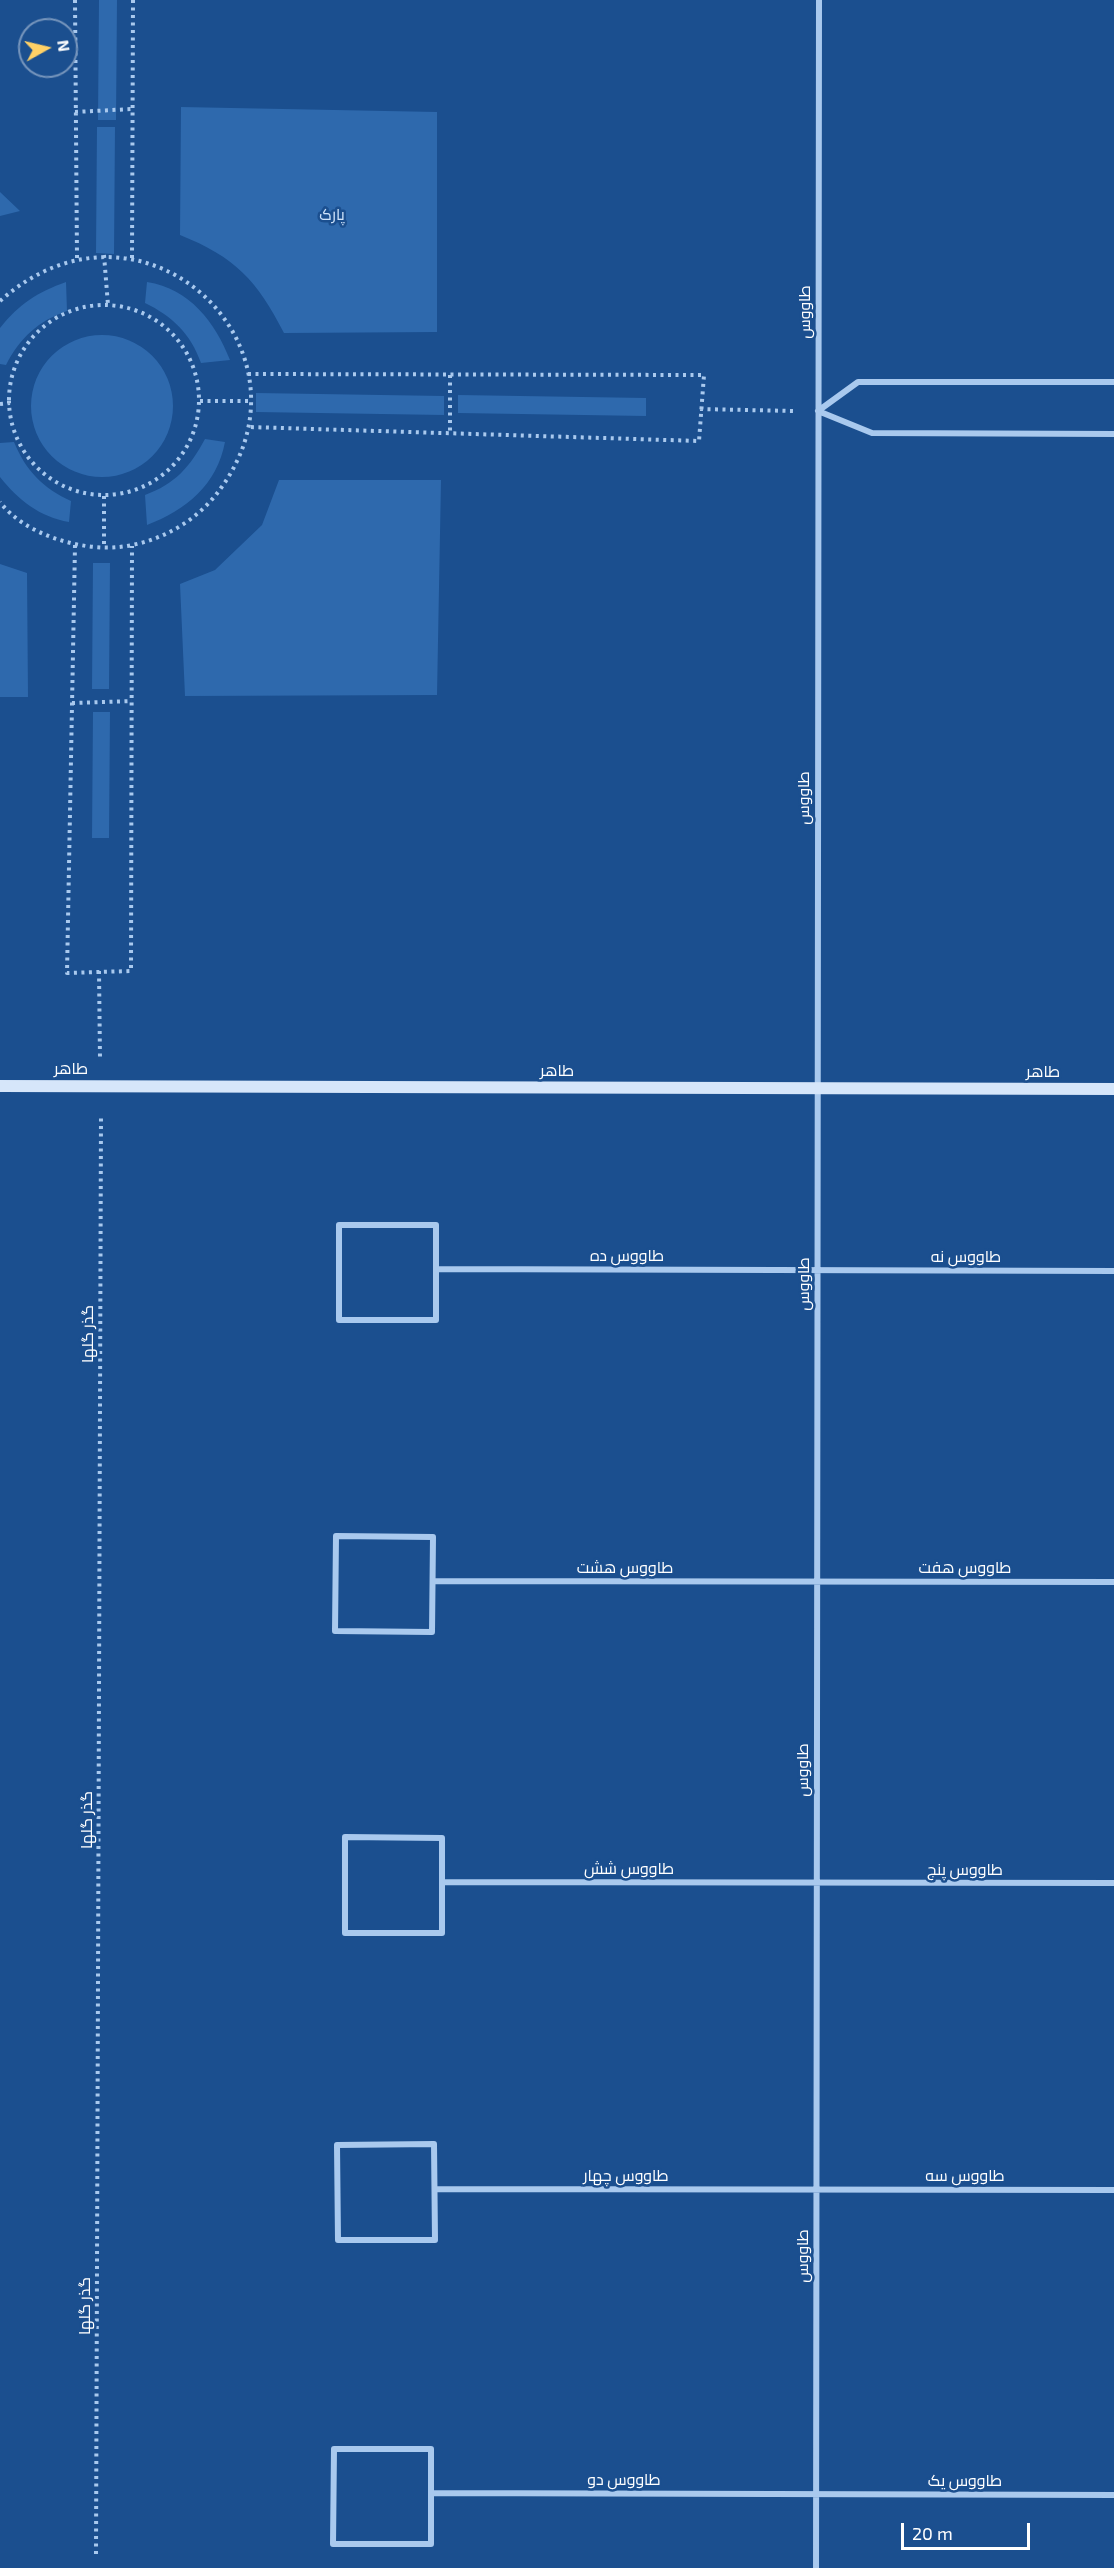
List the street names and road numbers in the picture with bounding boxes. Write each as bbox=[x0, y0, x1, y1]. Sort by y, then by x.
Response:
street label: طاووس bbox=[795, 285, 815, 339]
street label: طاووس bbox=[794, 771, 814, 825]
street label: طاهر bbox=[54, 1059, 88, 1079]
street label: طاهر bbox=[540, 1061, 574, 1081]
street label: طاهر bbox=[1026, 1062, 1060, 1082]
street label: طاووس ده bbox=[590, 1246, 664, 1266]
street label: طاووس نه bbox=[931, 1247, 1001, 1267]
street label: طاووس bbox=[794, 1257, 814, 1311]
street label: گذر گلها bbox=[78, 1305, 98, 1363]
street label: طاووس هشت bbox=[577, 1558, 673, 1578]
street label: طاووس هفت bbox=[918, 1558, 1012, 1578]
street label: طاووس bbox=[793, 1743, 813, 1797]
street label: گذر گلها bbox=[77, 1791, 97, 1849]
street label: طاووس شش bbox=[584, 1859, 674, 1879]
street label: طاووس پنج bbox=[927, 1860, 1003, 1880]
street label: طاووس چهار bbox=[583, 2166, 669, 2186]
street label: طاووس سه bbox=[925, 2166, 1005, 2186]
street label: طاووس bbox=[793, 2229, 813, 2283]
street label: گذر گلها bbox=[75, 2277, 95, 2335]
street label: طاووس دو bbox=[587, 2470, 661, 2490]
street label: طاووس یک bbox=[928, 2471, 1002, 2491]

